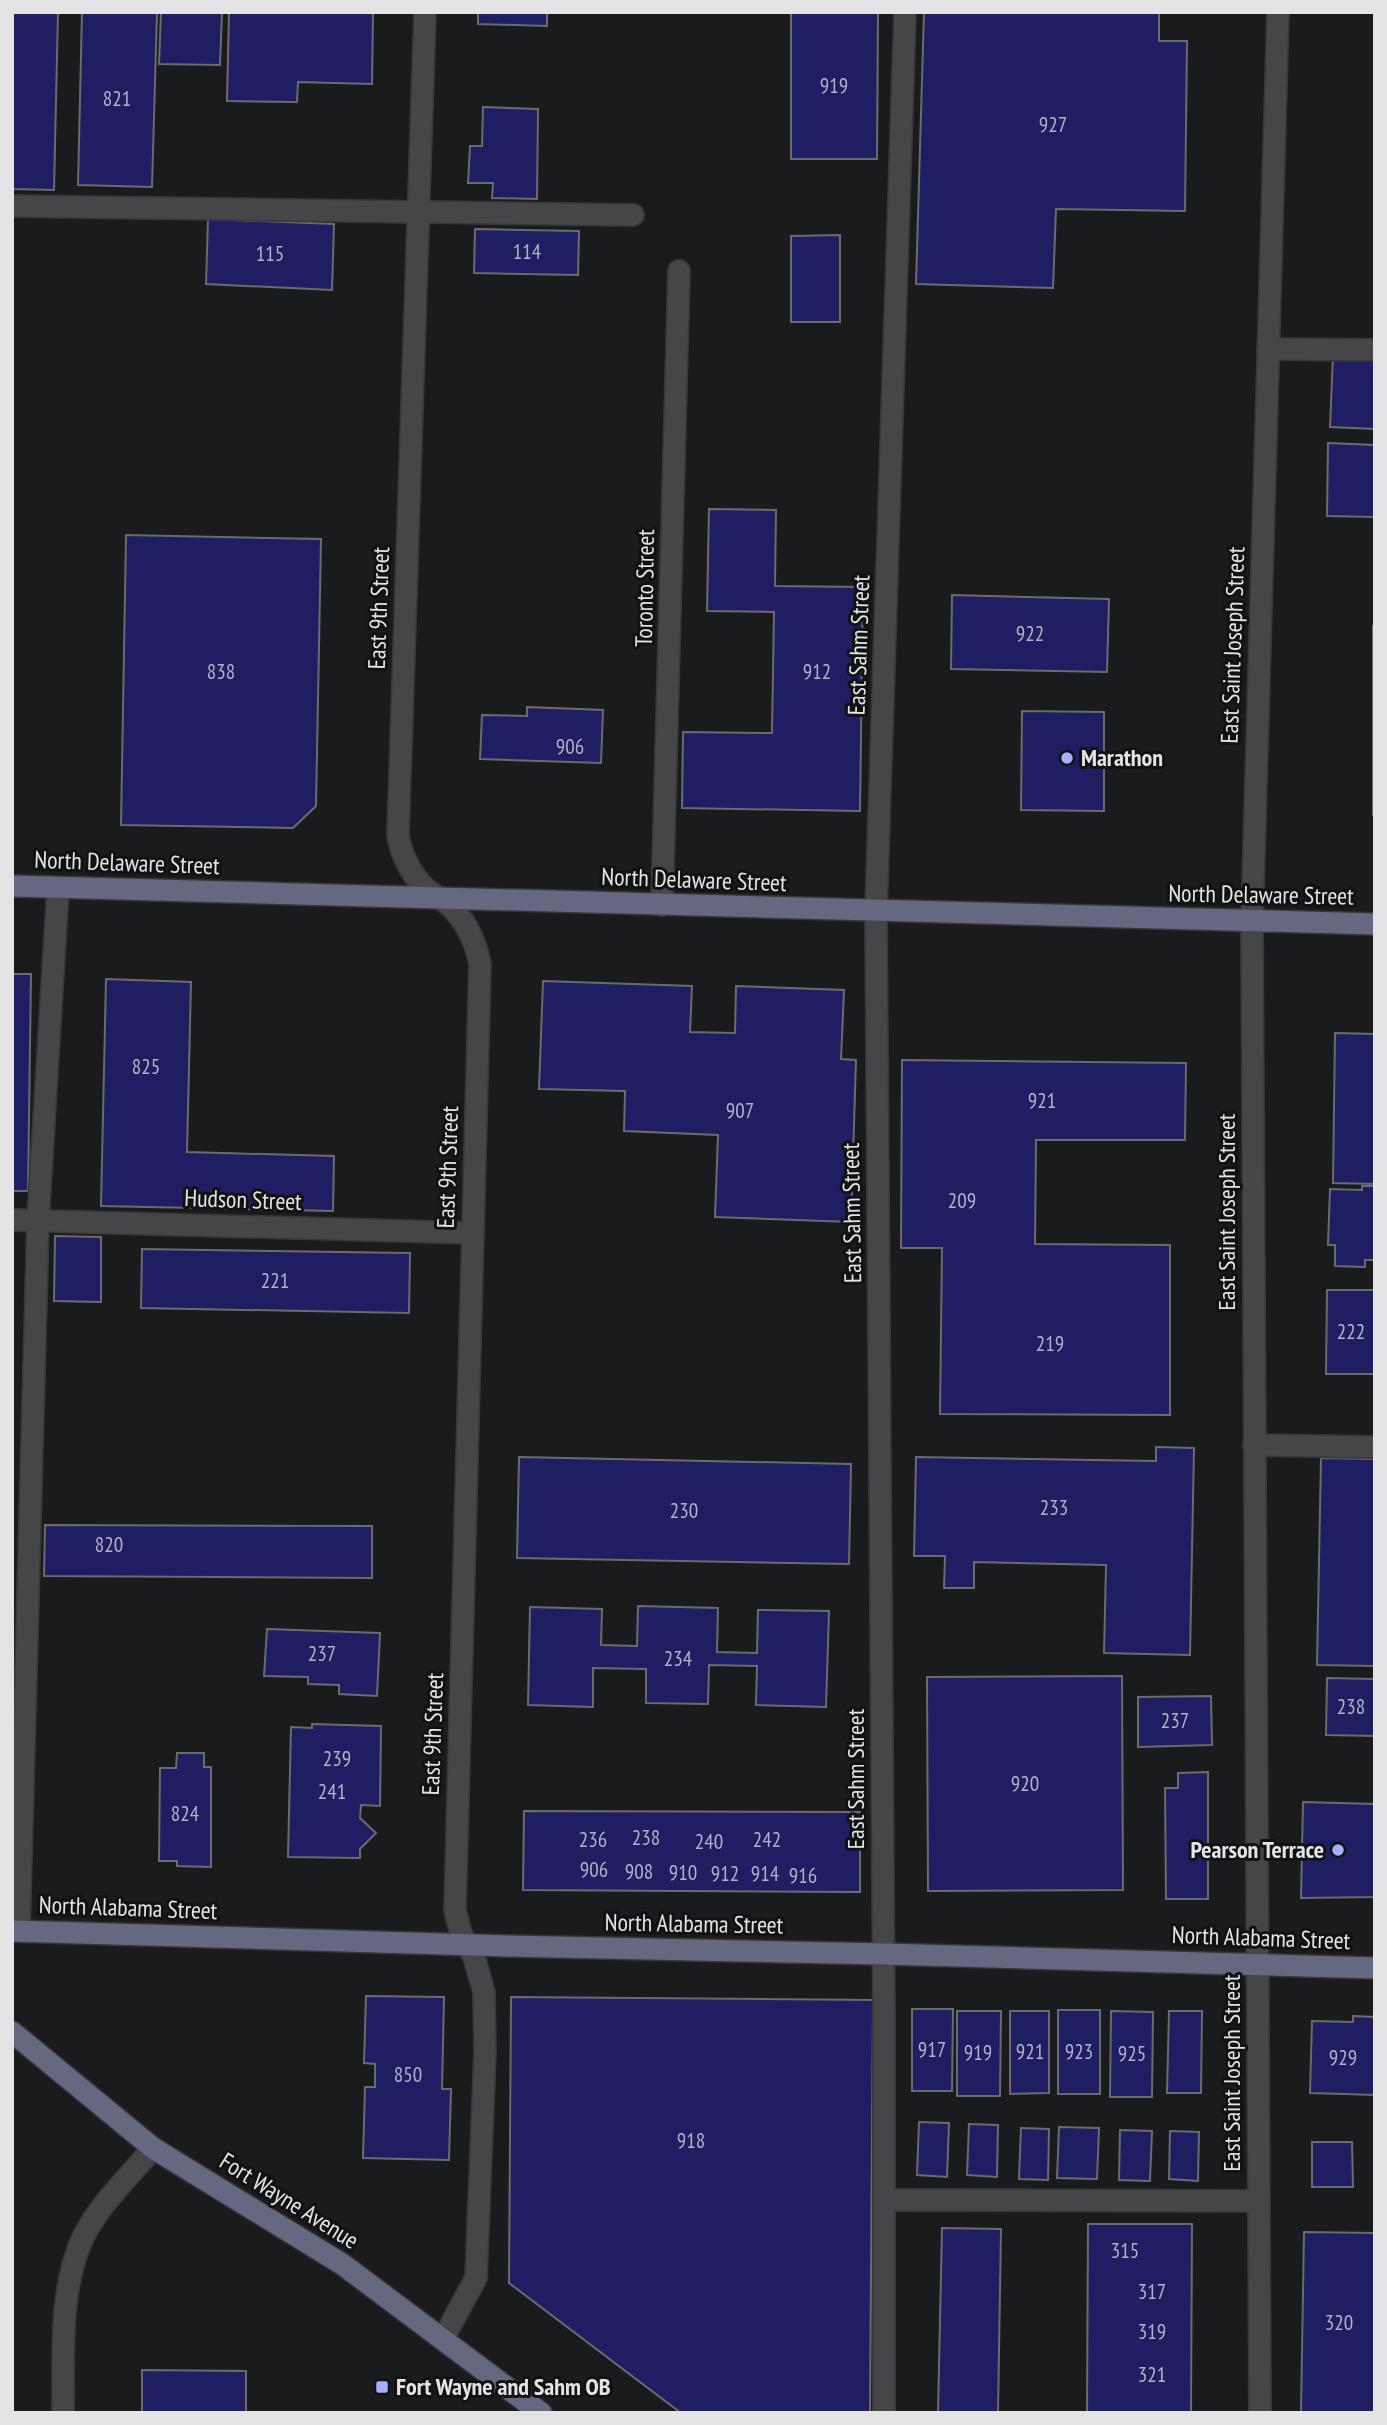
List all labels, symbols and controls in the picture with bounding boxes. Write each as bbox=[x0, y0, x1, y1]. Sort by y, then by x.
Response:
house number: 919 bbox=[820, 72, 848, 99]
house number: 821 bbox=[103, 85, 131, 112]
house number: 927 bbox=[1039, 111, 1067, 138]
house number: 114 bbox=[513, 238, 542, 265]
house number: 115 bbox=[256, 240, 284, 267]
street label: Toronto Street bbox=[628, 529, 661, 647]
street label: East 9th Street bbox=[361, 546, 396, 670]
street label: East Saint Joseph Street bbox=[1214, 546, 1251, 744]
street label: East Sahm Street bbox=[841, 574, 876, 716]
house number: 922 bbox=[1016, 620, 1044, 647]
house number: 838 bbox=[207, 658, 235, 685]
house number: 912 bbox=[803, 658, 831, 685]
house number: 906 bbox=[556, 733, 584, 760]
place label: Marathon bbox=[1081, 742, 1163, 773]
marker: Marathon bbox=[1059, 750, 1075, 766]
street label: North Delaware Street bbox=[34, 844, 221, 881]
street label: North Delaware Street bbox=[601, 861, 788, 898]
street label: North Delaware Street bbox=[1168, 877, 1354, 912]
house number: 825 bbox=[132, 1053, 160, 1080]
house number: 921 bbox=[1028, 1087, 1056, 1114]
house number: 907 bbox=[726, 1097, 754, 1124]
street label: East 9th Street bbox=[430, 1105, 465, 1229]
street label: East Saint Joseph Street bbox=[1211, 1113, 1242, 1310]
street label: East Sahm Street bbox=[835, 1142, 868, 1284]
street label: Hudson Street bbox=[184, 1182, 303, 1217]
house number: 209 bbox=[948, 1187, 976, 1214]
house number: 221 bbox=[261, 1267, 289, 1294]
house number: 222 bbox=[1337, 1318, 1365, 1345]
house number: 219 bbox=[1036, 1330, 1064, 1357]
house number: 233 bbox=[1040, 1494, 1068, 1521]
house number: 230 bbox=[670, 1497, 698, 1524]
house number: 820 bbox=[95, 1531, 123, 1558]
house number: 237 bbox=[308, 1640, 336, 1667]
house number: 234 bbox=[664, 1645, 693, 1672]
street label: East 9th Street bbox=[415, 1672, 450, 1796]
house number: 238 bbox=[1337, 1693, 1365, 1720]
house number: 237 bbox=[1161, 1707, 1189, 1734]
street label: East Sahm Street bbox=[840, 1708, 871, 1849]
house number: 239 bbox=[323, 1745, 351, 1772]
house number: 920 bbox=[1011, 1770, 1039, 1797]
house number: 241 bbox=[318, 1778, 346, 1805]
house number: 824 bbox=[171, 1800, 200, 1827]
house number: 238 bbox=[632, 1824, 660, 1851]
house number: 236 bbox=[579, 1826, 607, 1853]
house number: 242 bbox=[753, 1826, 781, 1853]
house number: 240 bbox=[695, 1828, 723, 1855]
place label: Pearson Terrace bbox=[1191, 1834, 1324, 1865]
marker: Pearson Terrace bbox=[1330, 1842, 1346, 1858]
house number: 906 bbox=[580, 1856, 608, 1883]
house number: 908 bbox=[625, 1858, 653, 1885]
house number: 910 bbox=[669, 1859, 697, 1886]
house number: 912 bbox=[711, 1860, 739, 1887]
house number: 914 bbox=[751, 1860, 780, 1887]
house number: 916 bbox=[789, 1862, 817, 1889]
street label: North Alabama Street bbox=[38, 1889, 218, 1926]
street label: North Alabama Street bbox=[604, 1906, 784, 1941]
street label: North Alabama Street bbox=[1171, 1919, 1351, 1956]
street label: East Saint Joseph Street bbox=[1216, 1974, 1247, 2171]
house number: 917 bbox=[918, 2036, 946, 2063]
house number: 921 bbox=[1016, 2038, 1044, 2065]
house number: 923 bbox=[1065, 2038, 1093, 2065]
house number: 919 bbox=[964, 2039, 992, 2066]
house number: 925 bbox=[1118, 2040, 1146, 2067]
house number: 929 bbox=[1329, 2044, 1357, 2071]
house number: 850 bbox=[394, 2061, 422, 2088]
house number: 918 bbox=[677, 2127, 705, 2154]
street label: Fort Wayne Avenue bbox=[214, 2145, 365, 2256]
house number: 315 bbox=[1111, 2237, 1139, 2264]
house number: 317 bbox=[1138, 2278, 1166, 2305]
house number: 320 bbox=[1325, 2309, 1353, 2336]
house number: 319 bbox=[1138, 2318, 1166, 2345]
house number: 321 bbox=[1138, 2361, 1166, 2388]
place label: Fort Wayne and Sahm OB bbox=[396, 2371, 611, 2402]
marker: Fort Wayne and Sahm OB bbox=[374, 2379, 390, 2395]

